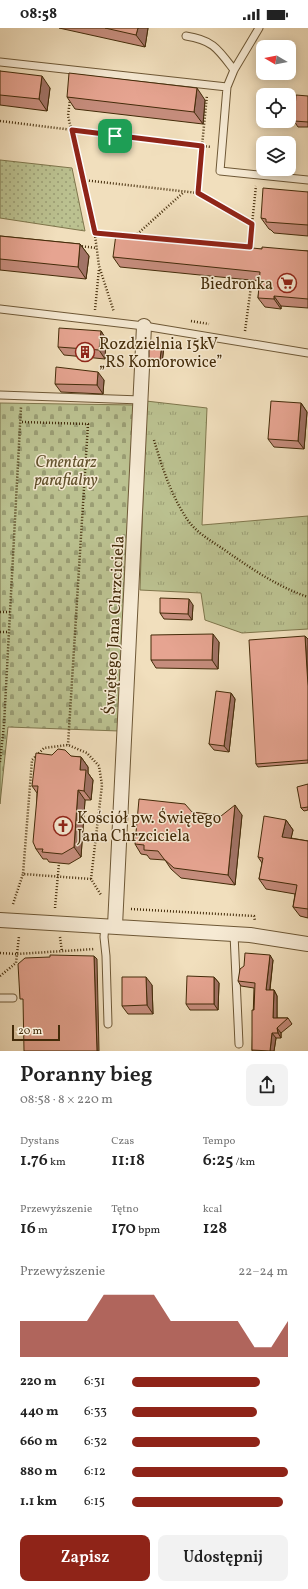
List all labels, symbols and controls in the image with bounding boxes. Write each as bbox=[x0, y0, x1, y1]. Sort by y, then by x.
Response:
text: 08:58 bbox=[20, 4, 57, 25]
north arrow bbox=[256, 40, 296, 80]
map controls bbox=[256, 40, 296, 176]
button: locate bbox=[256, 88, 296, 128]
pin bbox=[98, 119, 132, 153]
icon: arrive bbox=[104, 125, 126, 147]
button: layers bbox=[256, 136, 296, 176]
supermarket icon: Biedronka bbox=[276, 272, 298, 294]
place label: Biedronka bbox=[200, 274, 273, 296]
place label: Rozdzielnia 15kV „RS Komorowice” bbox=[99, 334, 222, 374]
building icon: Rozdzielnia 15kV „RS Komorowice” bbox=[74, 341, 96, 363]
park label: Cmentarz parafialny bbox=[34, 452, 98, 492]
street label: Świętego Jana Chrzciciela bbox=[99, 535, 131, 715]
place label: Kościół pw. Świętego Jana Chrzciciela bbox=[77, 808, 221, 848]
church icon: Kościół pw. Świętego Jana Chrzciciela bbox=[52, 815, 74, 837]
scale bar bbox=[12, 1023, 60, 1042]
text: 20 m bbox=[18, 1024, 42, 1039]
text: Poranny bieg bbox=[20, 1060, 152, 1091]
button: share bbox=[246, 1064, 288, 1106]
text: 08:58 · 8 × 220 m bbox=[20, 1091, 113, 1109]
text: Dystans bbox=[20, 1134, 59, 1149]
text: Czas bbox=[111, 1134, 134, 1149]
text: Tempo bbox=[203, 1134, 235, 1149]
text: 1.76 bbox=[20, 1149, 48, 1172]
text: 11:18 bbox=[111, 1149, 145, 1172]
text: 6:25 bbox=[203, 1149, 233, 1172]
text: km bbox=[48, 1155, 66, 1170]
text: /km bbox=[233, 1155, 255, 1170]
text: Przewyższenie bbox=[20, 1202, 92, 1217]
text: Tętno bbox=[111, 1202, 139, 1217]
text: kcal bbox=[203, 1202, 222, 1217]
text: 16 bbox=[20, 1217, 36, 1240]
text: 170 bbox=[111, 1217, 136, 1240]
text: 128 bbox=[203, 1217, 227, 1240]
text: m bbox=[36, 1223, 48, 1238]
text: bpm bbox=[136, 1223, 160, 1238]
text: Przewyższenie bbox=[20, 1263, 105, 1281]
text: 22–24 m bbox=[238, 1263, 288, 1281]
text: 220 m bbox=[20, 1373, 57, 1391]
text: 6:31 bbox=[84, 1373, 105, 1391]
text: 440 m bbox=[20, 1403, 59, 1421]
text: 6:33 bbox=[84, 1403, 107, 1421]
text: 660 m bbox=[20, 1433, 57, 1451]
text: 6:32 bbox=[84, 1433, 107, 1451]
text: 880 m bbox=[20, 1463, 57, 1481]
text: 6:12 bbox=[84, 1463, 106, 1481]
text: 1.1 km bbox=[20, 1493, 57, 1511]
text: 6:15 bbox=[84, 1493, 105, 1511]
button: Zapisz bbox=[20, 1535, 150, 1581]
button: Udostępnij bbox=[158, 1535, 288, 1581]

